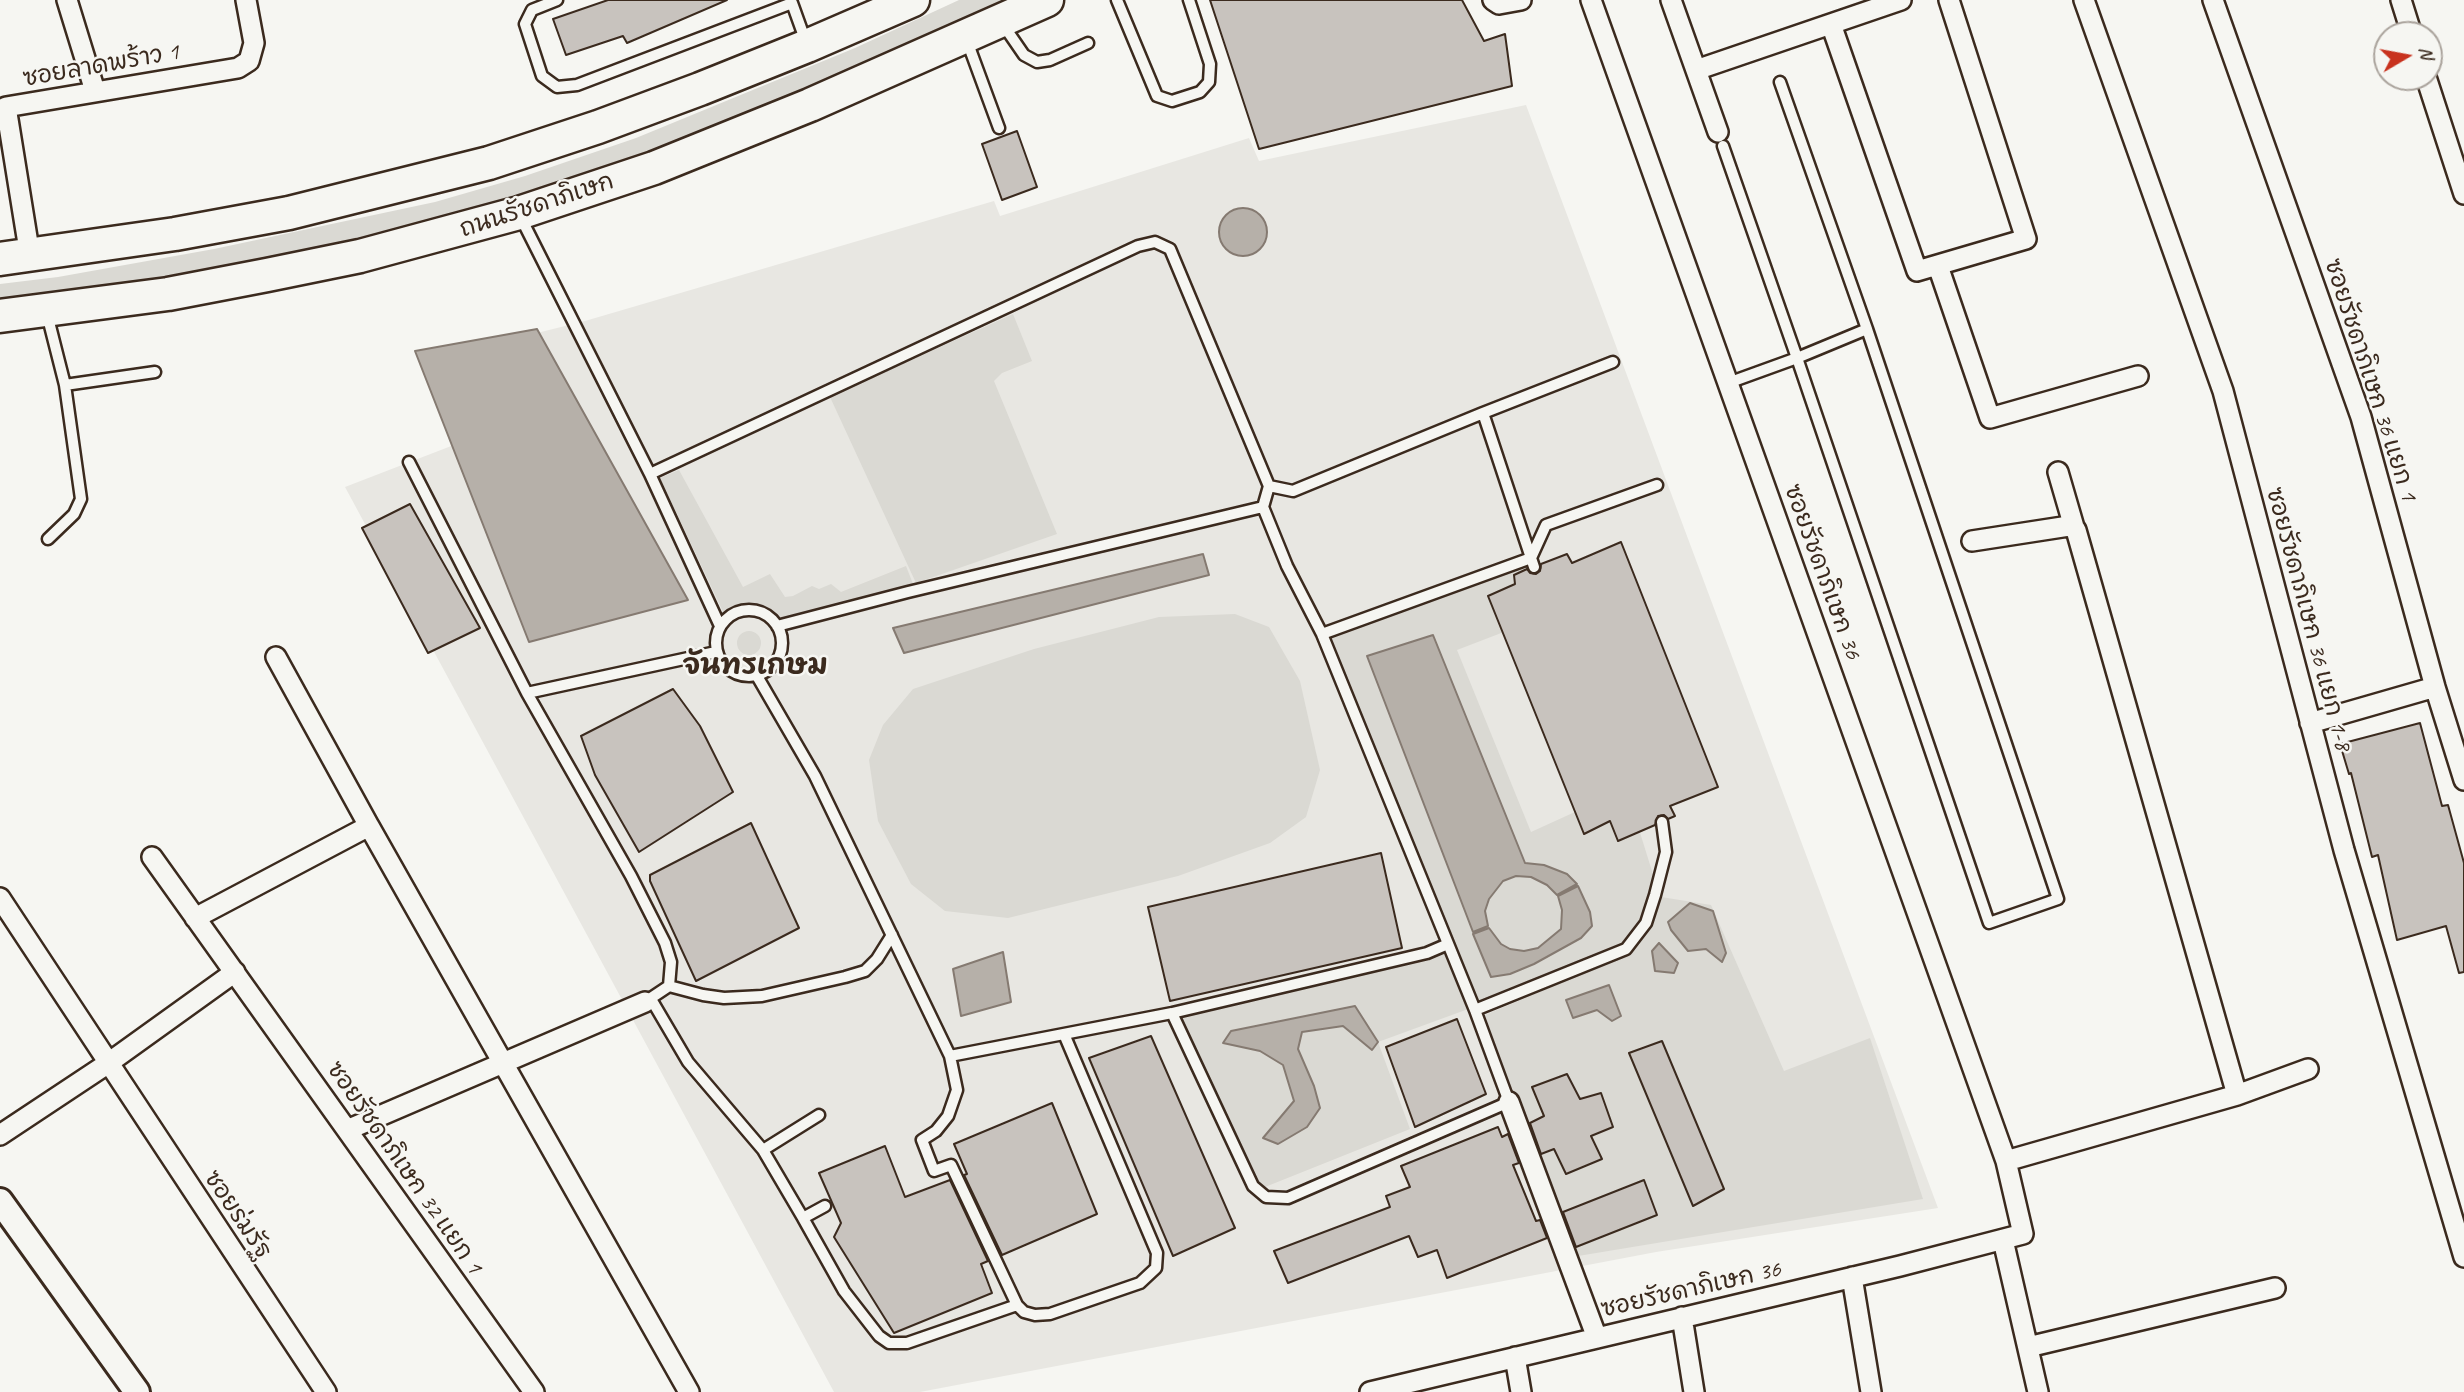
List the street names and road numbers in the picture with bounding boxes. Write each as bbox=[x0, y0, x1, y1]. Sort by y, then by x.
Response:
street label: ซอยลาดพร้าว 1 bbox=[21, 38, 181, 94]
street label: ถนนรัชดาภิเษก bbox=[456, 168, 618, 244]
street label: ซอยรัชดาภิเษก 36 แยก 1 bbox=[2317, 255, 2423, 505]
street label: ซอยรัชดาภิเษก 36 bbox=[1777, 481, 1867, 663]
street label: ซอยรัชดาภิเษก 36 แยก 1-8 bbox=[2259, 484, 2357, 754]
street label: ซอยรัชดาภิเษก 32 แยก 1 bbox=[320, 1056, 488, 1280]
street label: ซอยร่มรัฐ bbox=[197, 1165, 277, 1265]
street label: ซอยรัชดาภิเษก 36 bbox=[1598, 1255, 1784, 1325]

